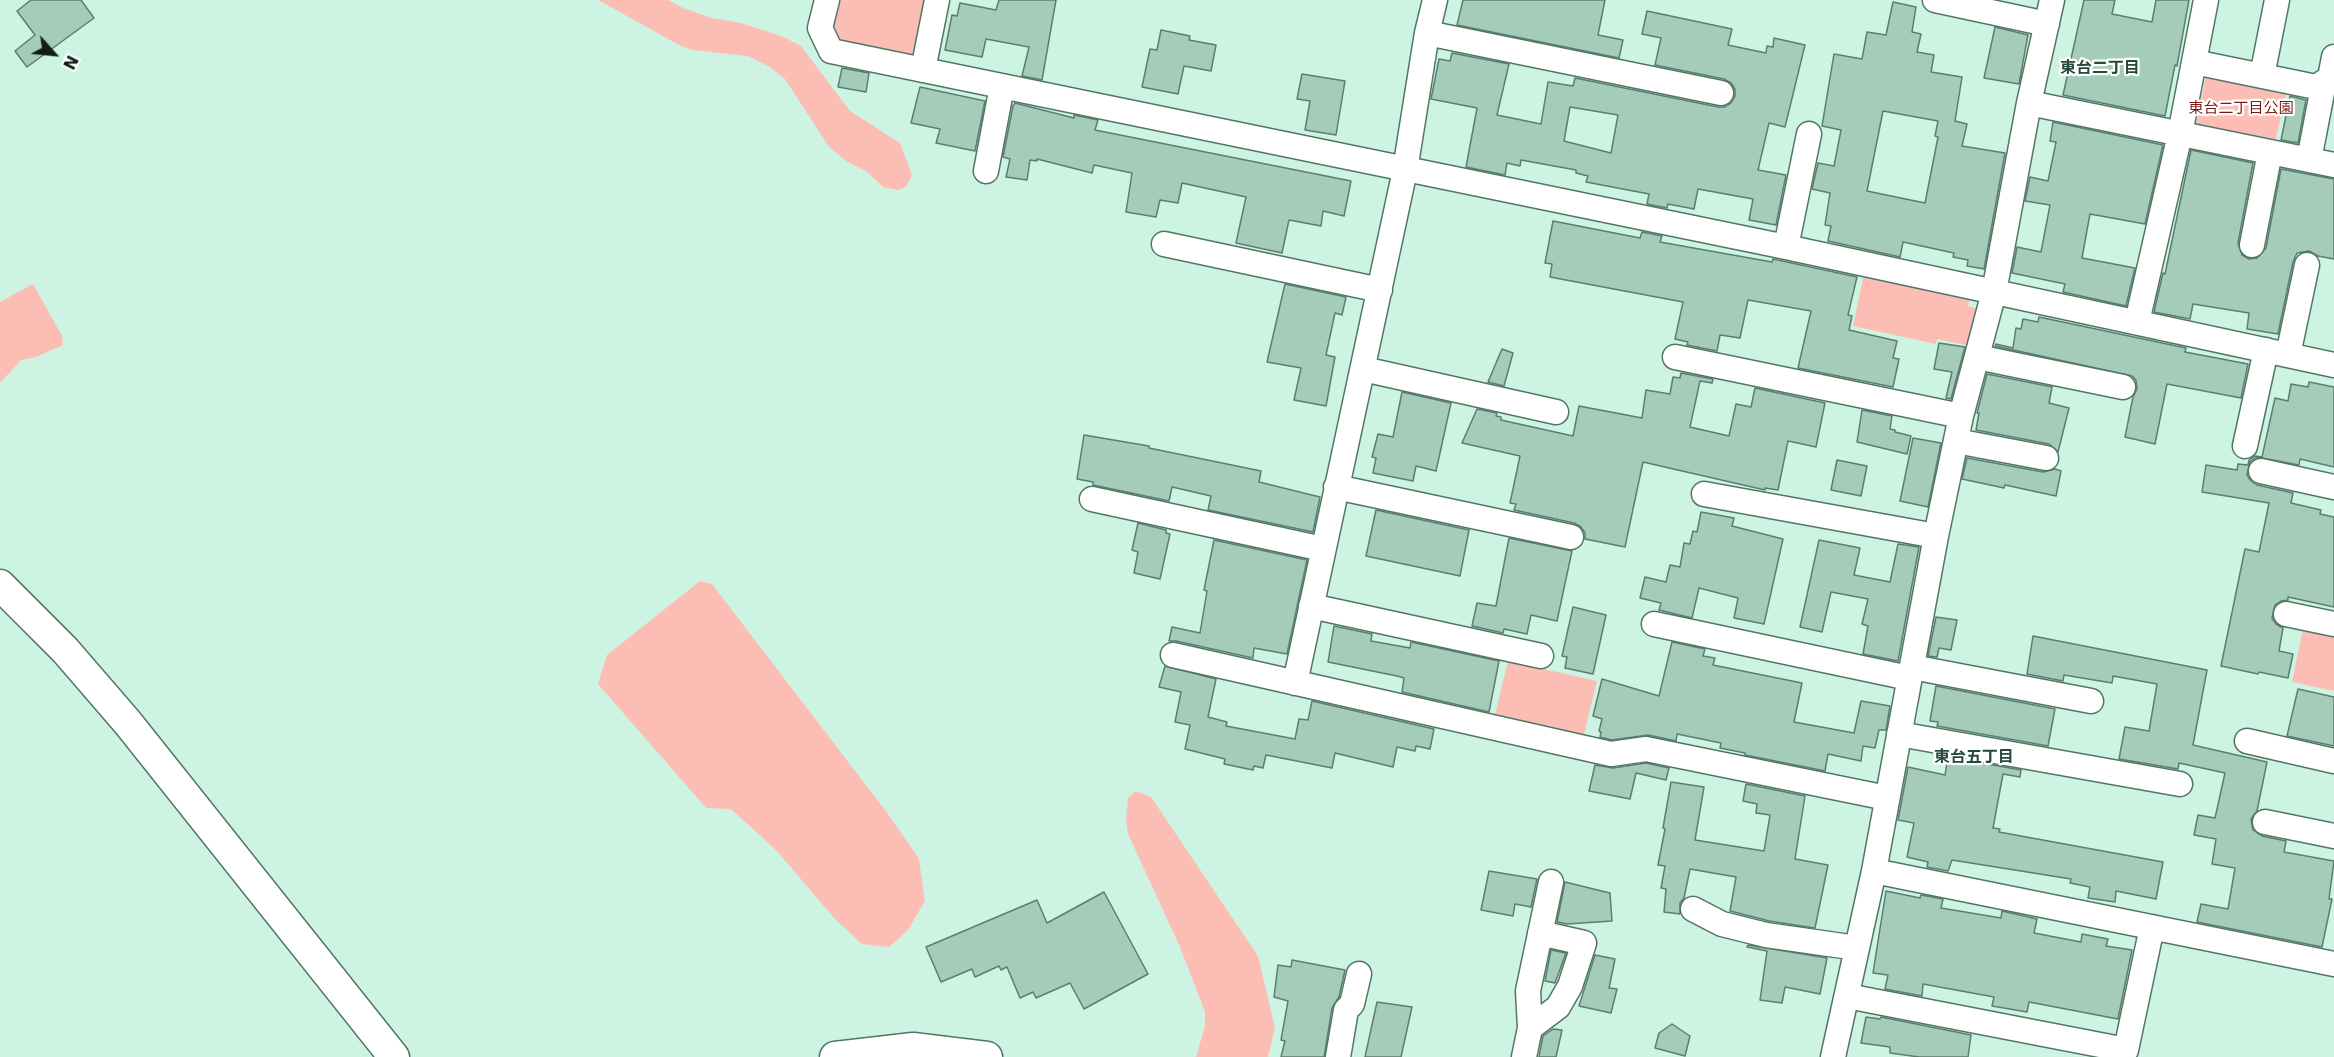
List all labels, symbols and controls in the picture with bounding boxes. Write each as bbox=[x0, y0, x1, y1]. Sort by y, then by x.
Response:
north arrow bbox=[24, 24, 84, 84]
text: N bbox=[59, 52, 82, 73]
district label: 東台二丁目 bbox=[2060, 59, 2140, 79]
park label: 東台二丁目公園 bbox=[2189, 100, 2293, 118]
district label: 東台五丁目 bbox=[1934, 748, 2014, 768]

